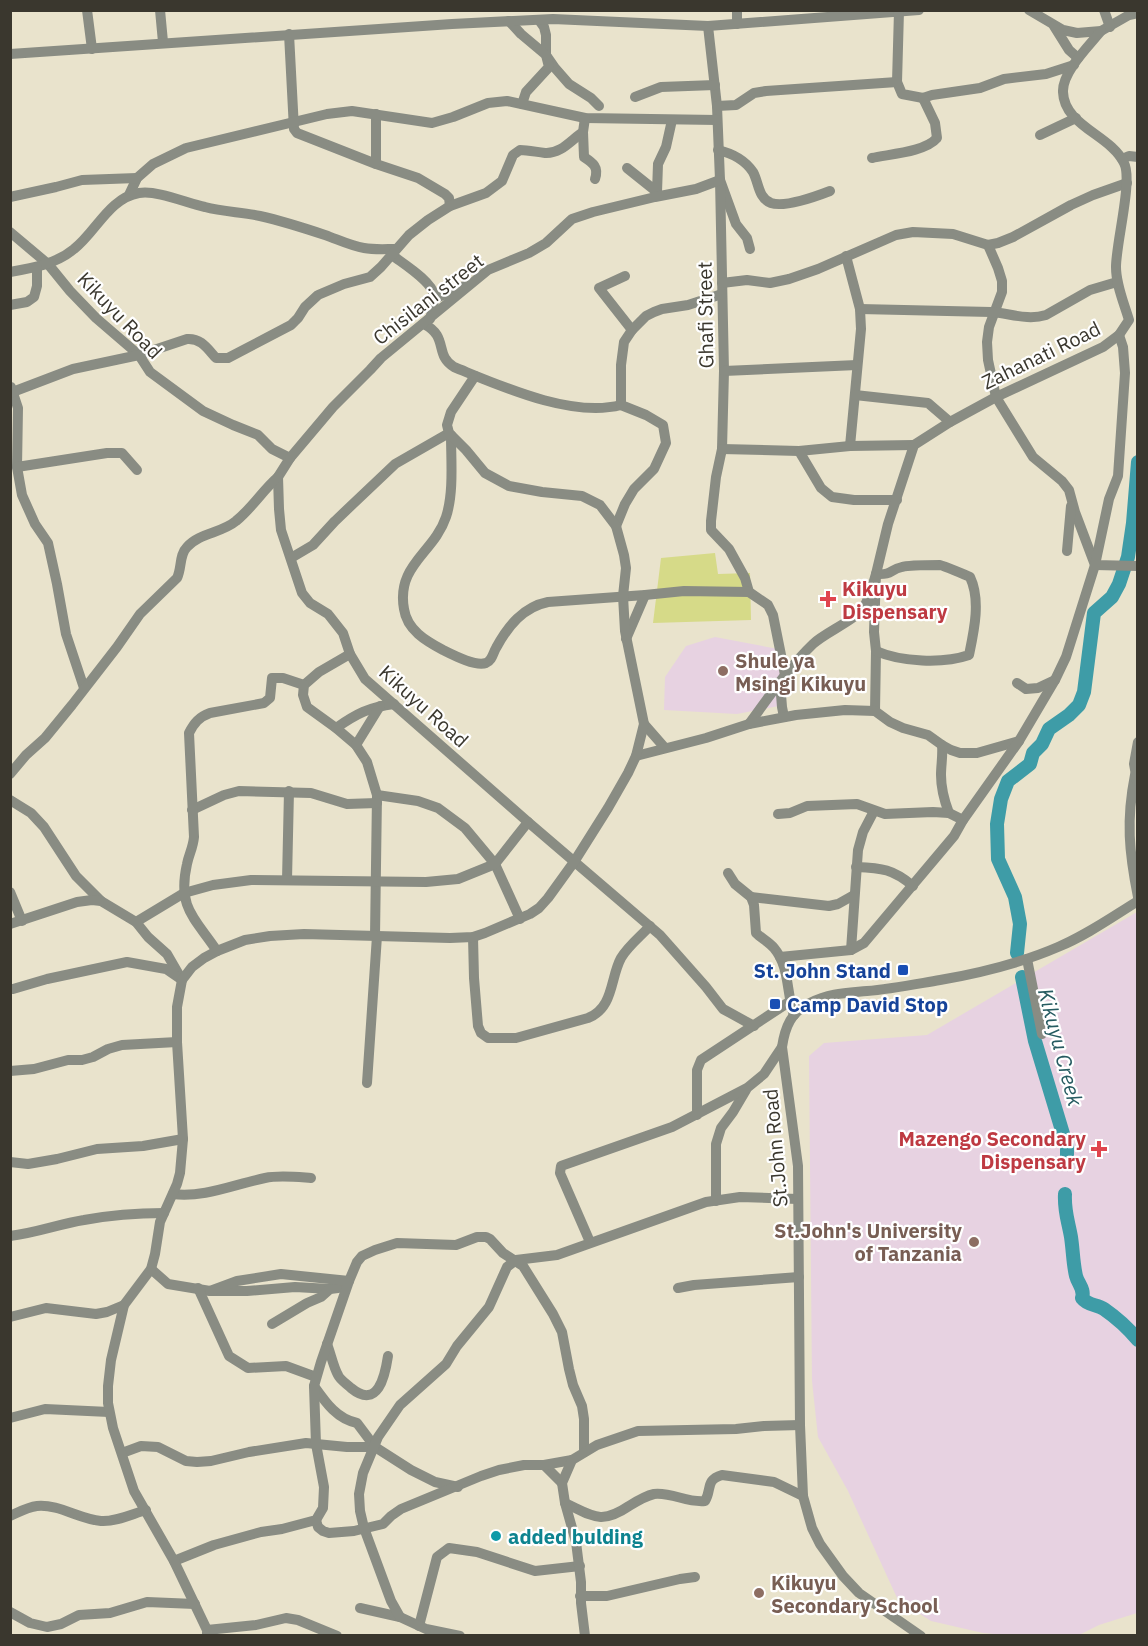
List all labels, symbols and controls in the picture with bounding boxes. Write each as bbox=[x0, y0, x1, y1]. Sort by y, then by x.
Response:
street label: Chisilani street bbox=[367, 247, 489, 351]
street label: Ghafi Street bbox=[691, 261, 719, 369]
street label: Kikuyu Road bbox=[72, 266, 168, 364]
street label: Zahanati Road bbox=[977, 315, 1105, 395]
place label: Kikuyu Dispensary bbox=[842, 575, 948, 625]
marker: Kikuyu Dispensary bbox=[819, 590, 837, 608]
place label: Shule ya Msingi Kikuyu bbox=[735, 647, 866, 697]
street label: Kikuyu Road bbox=[374, 659, 474, 753]
marker: Shule ya Msingi Kikuyu bbox=[716, 664, 730, 678]
place label: St. John Stand bbox=[754, 957, 891, 984]
marker: St. John Stand bbox=[896, 963, 910, 977]
water label: Kikuyu Creek bbox=[1032, 985, 1090, 1110]
place label: Camp David Stop bbox=[787, 991, 948, 1018]
marker: Camp David Stop bbox=[768, 997, 782, 1011]
street label: St.John Road bbox=[756, 1088, 794, 1208]
place label: Mazengo Secondary Dispensary bbox=[898, 1125, 1086, 1175]
marker: Mazengo Secondary Dispensary bbox=[1090, 1140, 1108, 1158]
place label: St.John's University of Tanzania bbox=[774, 1217, 962, 1267]
marker: St.John's University of Tanzania bbox=[967, 1235, 981, 1249]
place label: added bulding bbox=[508, 1523, 644, 1550]
marker: added bulding bbox=[489, 1529, 503, 1543]
place label: Kikuyu Secondary School bbox=[771, 1569, 939, 1619]
marker: Kikuyu Secondary School bbox=[752, 1586, 766, 1600]

